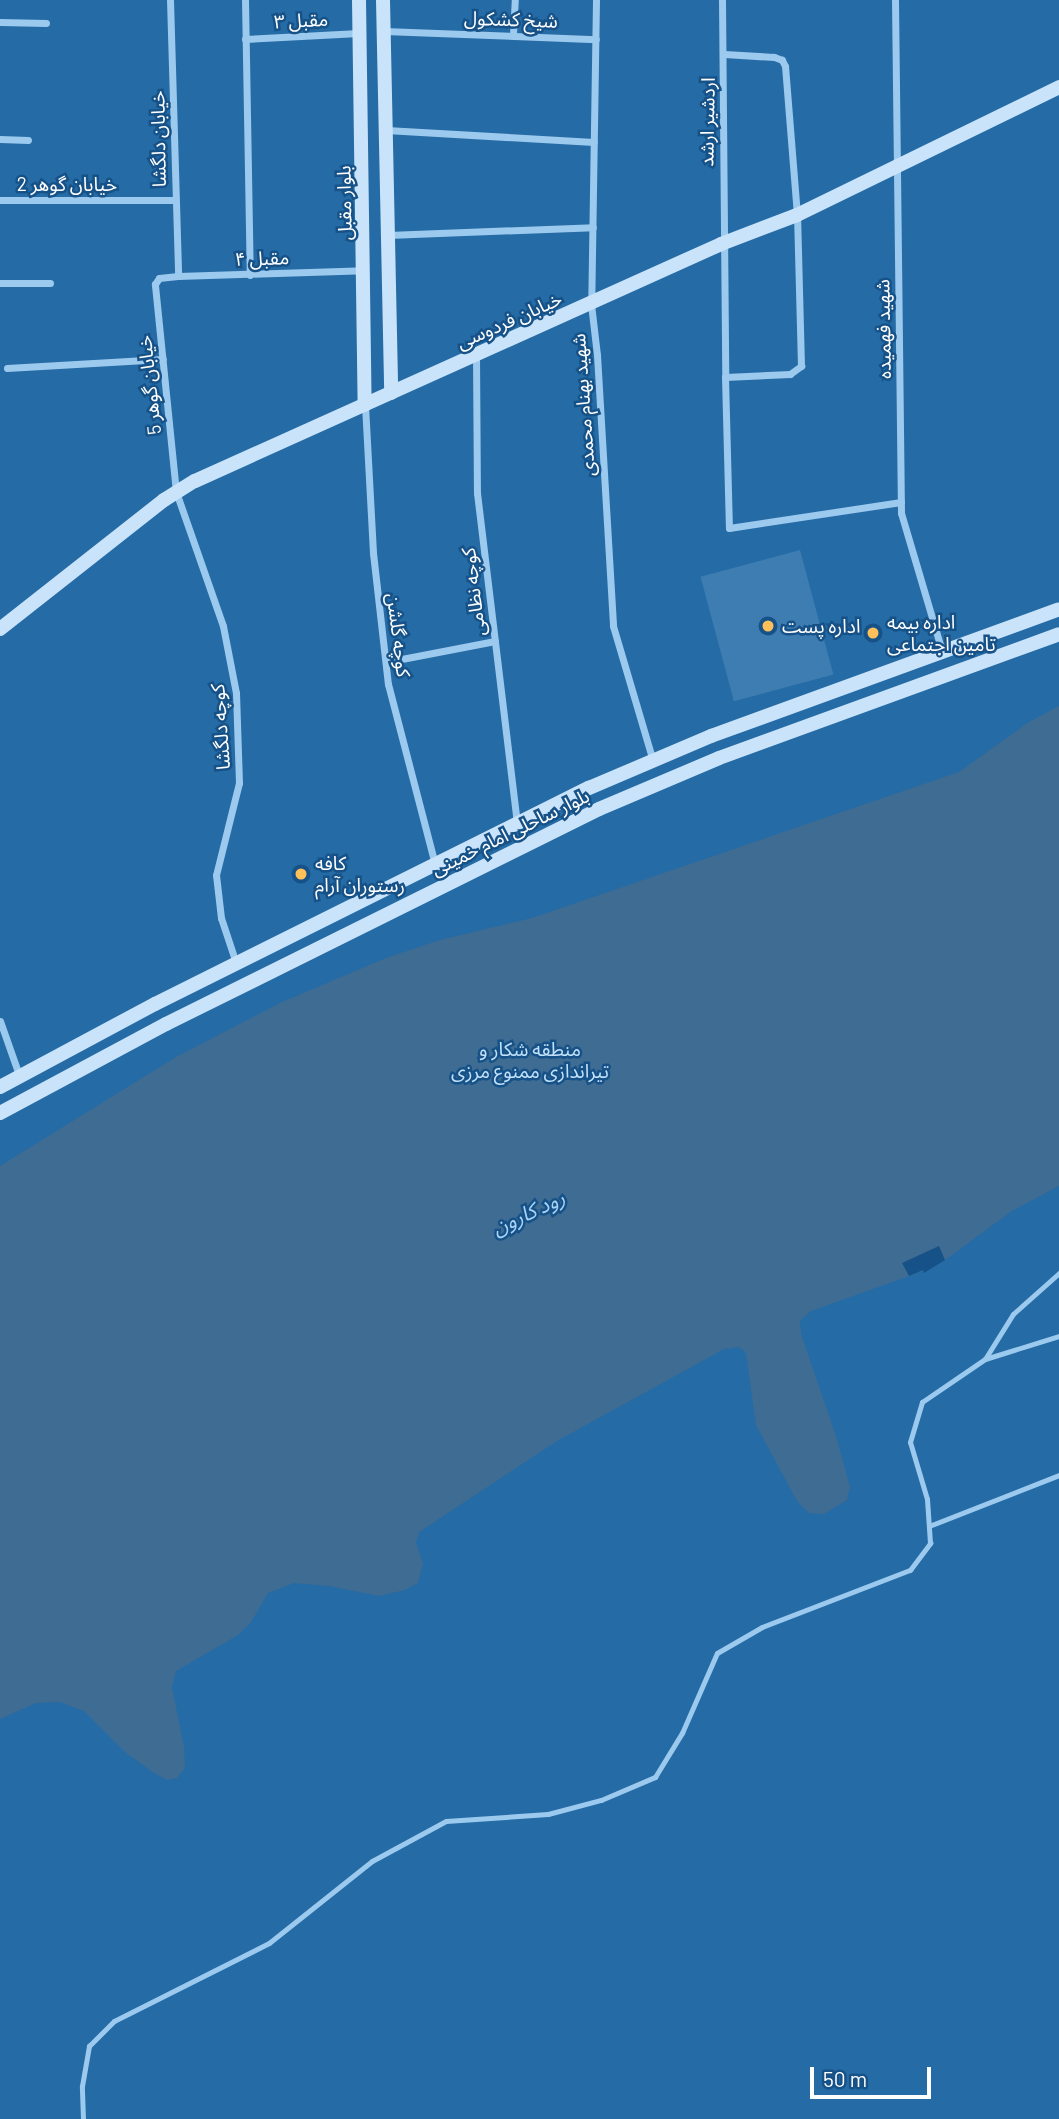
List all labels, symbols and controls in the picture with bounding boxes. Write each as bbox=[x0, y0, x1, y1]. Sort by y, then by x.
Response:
street label: شیخ کشکول bbox=[464, 6, 558, 32]
street label: مقبل ۳ bbox=[273, 7, 329, 33]
street label: اردشیر ارشد bbox=[695, 77, 719, 167]
street label: خیابان دلگشا bbox=[146, 91, 170, 187]
street label: بلوار مقبل bbox=[332, 165, 356, 241]
street label: خیابان گوهر 2 bbox=[17, 173, 117, 195]
street label: مقبل ۴ bbox=[234, 246, 290, 270]
street label: شهید فهمیده bbox=[871, 279, 895, 379]
street label: خیابان فردوسی bbox=[453, 287, 565, 353]
street label: شهید بهنام محمدی bbox=[567, 333, 599, 477]
street label: خیابان گوهر 5 bbox=[132, 334, 166, 436]
street label: کوچه نظامی bbox=[456, 546, 490, 638]
street label: کوچه گلشن bbox=[383, 592, 415, 678]
place label: اداره بیمه تامین اجتماعی bbox=[887, 611, 996, 655]
place label: اداره پست bbox=[782, 615, 860, 637]
marker: اداره پست bbox=[760, 618, 776, 634]
marker: اداره بیمه تامین اجتماعی bbox=[865, 625, 881, 641]
street label: کوچه دلگشا bbox=[206, 683, 234, 771]
street label: بلوار ساحلی امام خمینی bbox=[427, 784, 593, 880]
place label: کافه رستوران آرام bbox=[315, 852, 405, 896]
marker: کافه رستوران آرام bbox=[293, 866, 309, 882]
park label: منطقه شکار و تیراندازی ممنوع مرزی bbox=[451, 1038, 609, 1082]
water label: رود کارون bbox=[488, 1184, 568, 1240]
scale bar bbox=[814, 2052, 935, 2096]
text: 50 m bbox=[823, 2066, 867, 2091]

